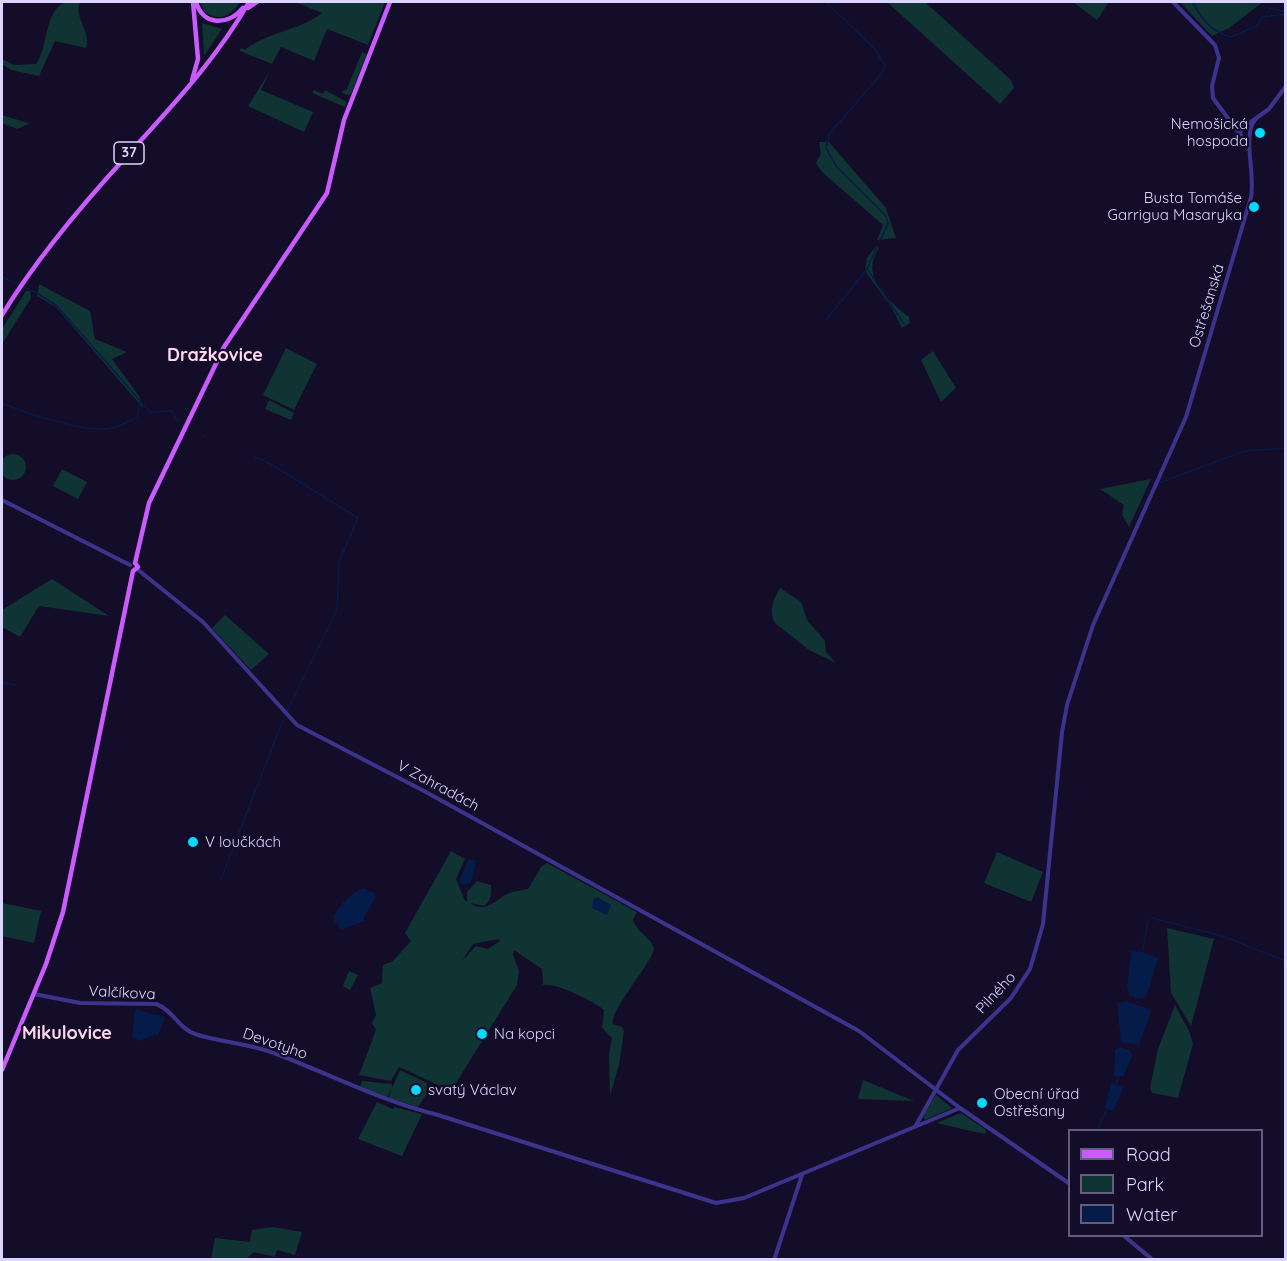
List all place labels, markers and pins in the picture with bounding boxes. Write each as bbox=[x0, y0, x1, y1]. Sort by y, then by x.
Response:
place label: Nemošická hospoda bbox=[1171, 115, 1248, 150]
marker: Nemošická hospoda bbox=[1253, 126, 1267, 140]
place label: Busta Tomáše Garrigua Masaryka bbox=[1107, 189, 1242, 224]
marker: Busta Tomáše Garrigua Masaryka bbox=[1247, 200, 1261, 214]
place label: V loučkách bbox=[205, 833, 281, 851]
marker: V loučkách bbox=[186, 835, 200, 849]
place label: Na kopci bbox=[494, 1025, 555, 1043]
marker: Na kopci bbox=[475, 1027, 489, 1041]
place label: svatý Václav bbox=[428, 1081, 517, 1099]
marker: svatý Václav bbox=[409, 1083, 423, 1097]
place label: Obecní úřad Ostřešany bbox=[994, 1085, 1079, 1120]
marker: Obecní úřad Ostřešany bbox=[975, 1096, 989, 1110]

